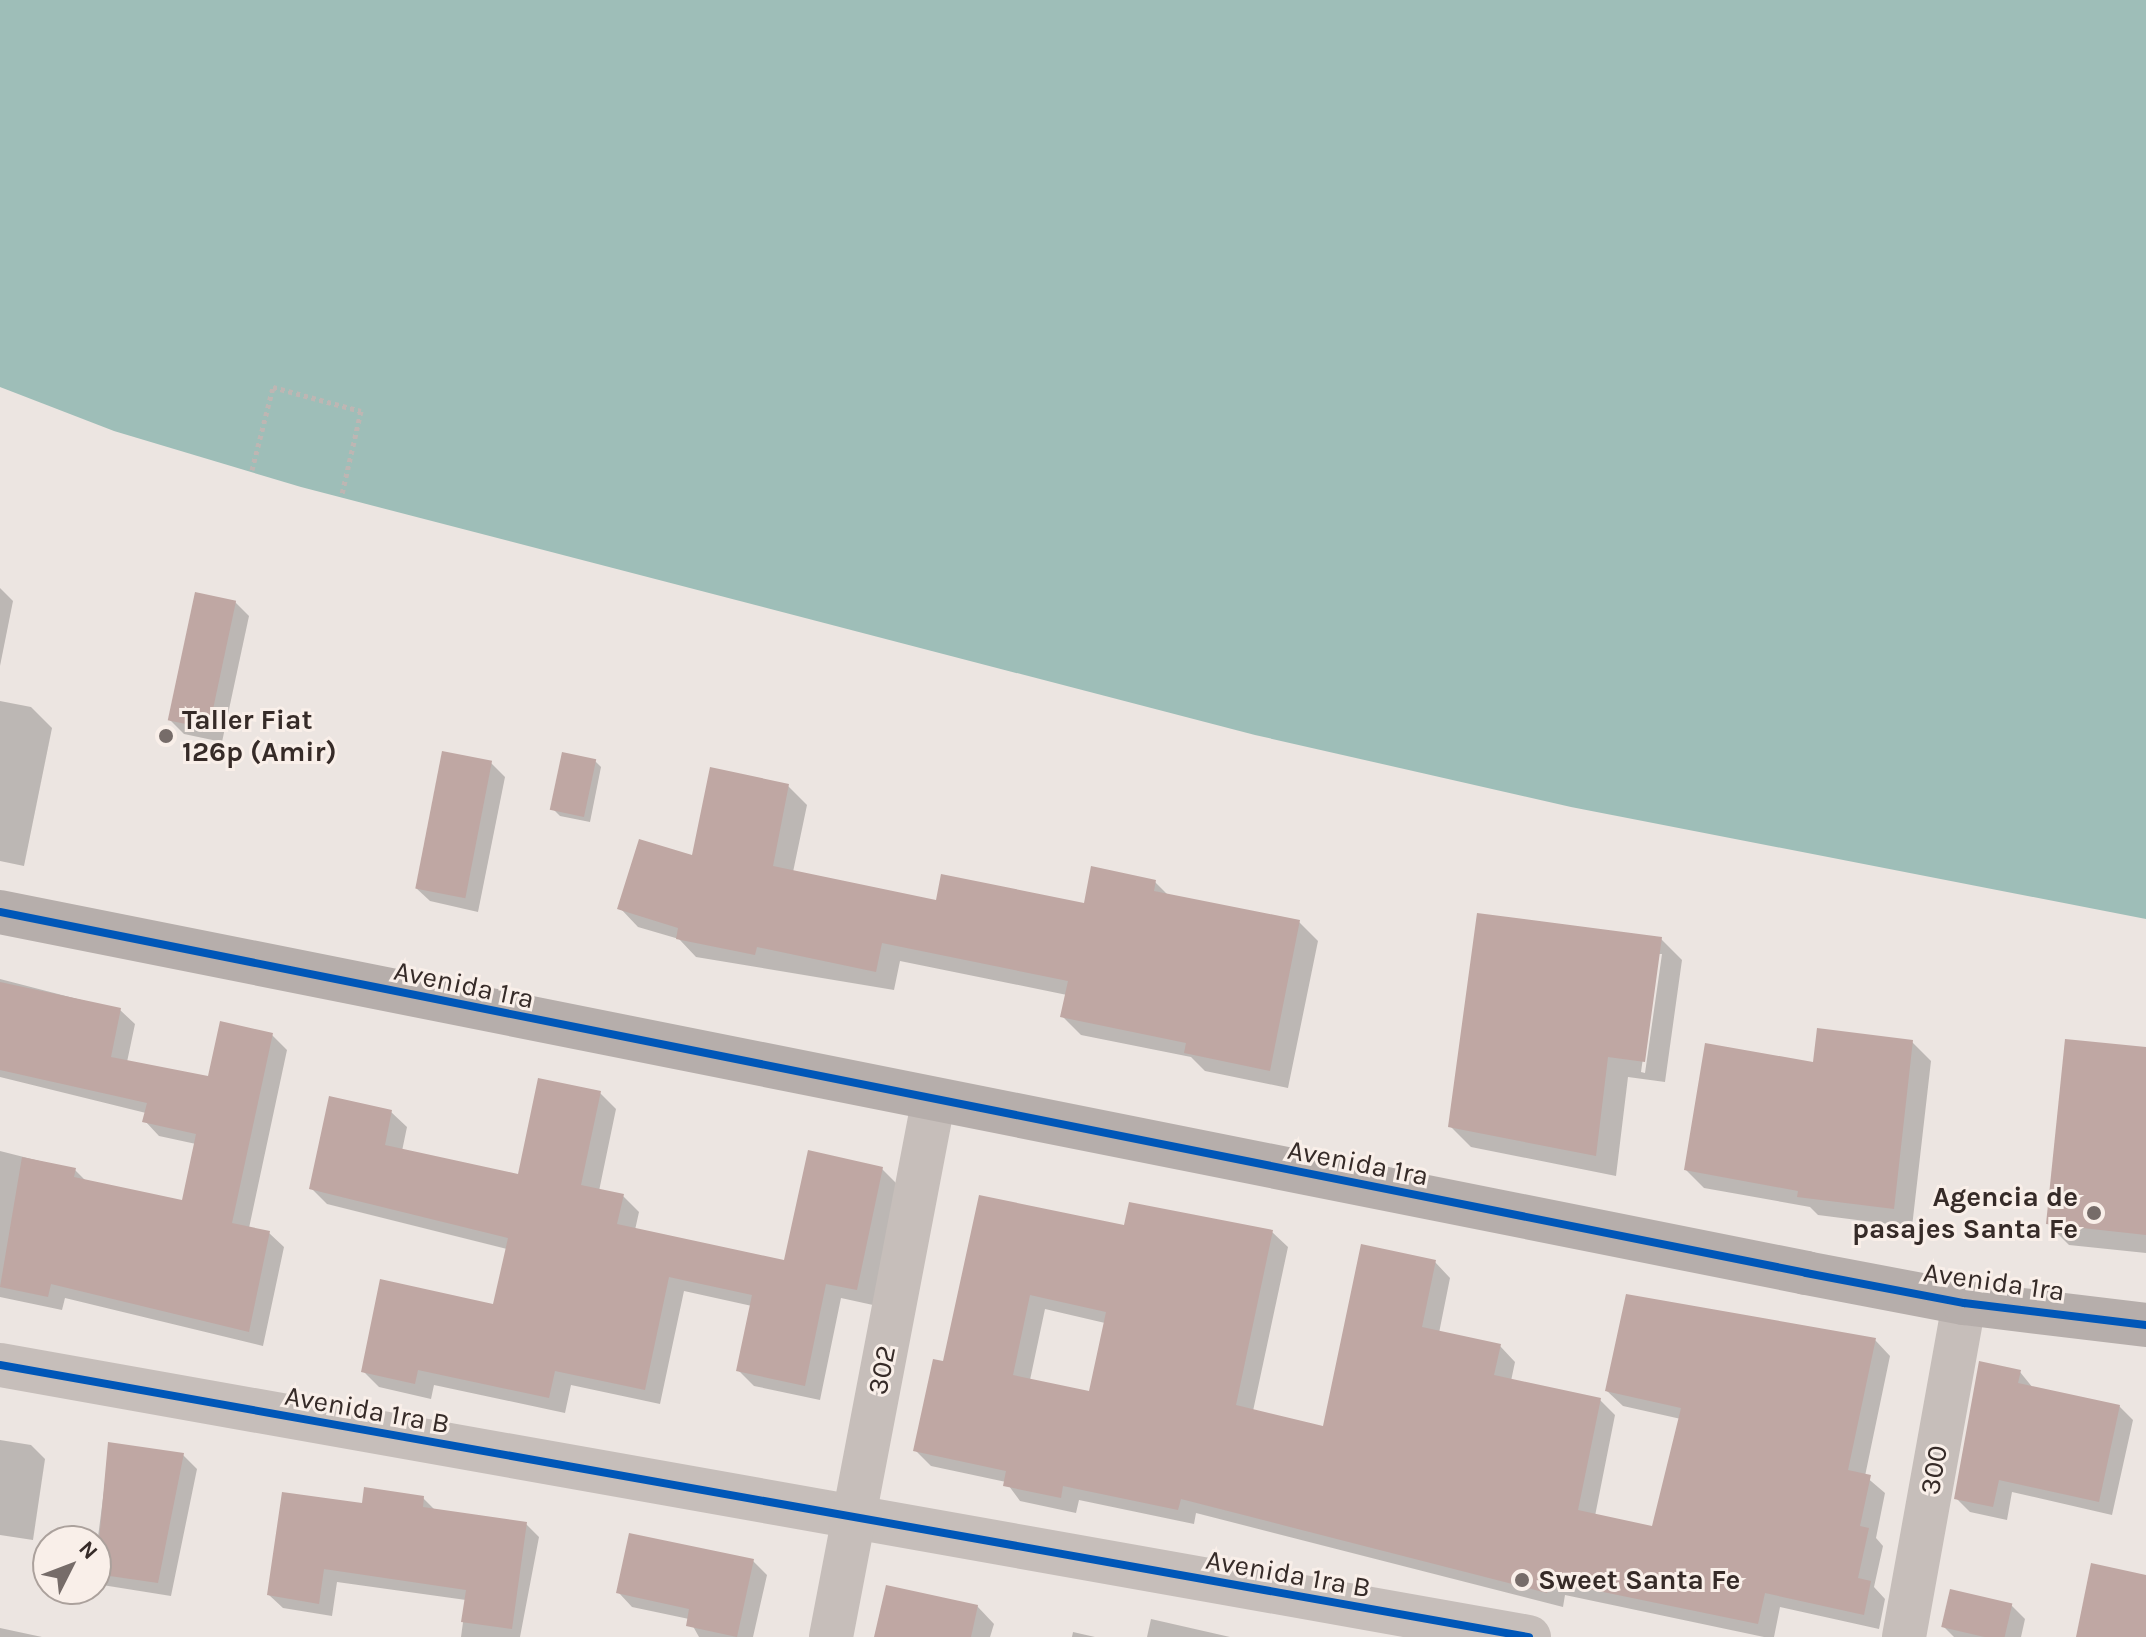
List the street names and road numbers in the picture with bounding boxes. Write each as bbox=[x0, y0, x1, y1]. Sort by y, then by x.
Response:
street label: Avenida 1ra bbox=[391, 954, 537, 1016]
street label: Avenida 1ra bbox=[1285, 1133, 1431, 1193]
street label: Avenida 1ra bbox=[1921, 1255, 2067, 1309]
street label: 302 bbox=[861, 1343, 903, 1397]
street label: Avenida 1ra B bbox=[282, 1379, 452, 1441]
street label: 300 bbox=[1913, 1443, 1955, 1497]
street label: Avenida 1ra B bbox=[1203, 1543, 1373, 1605]

